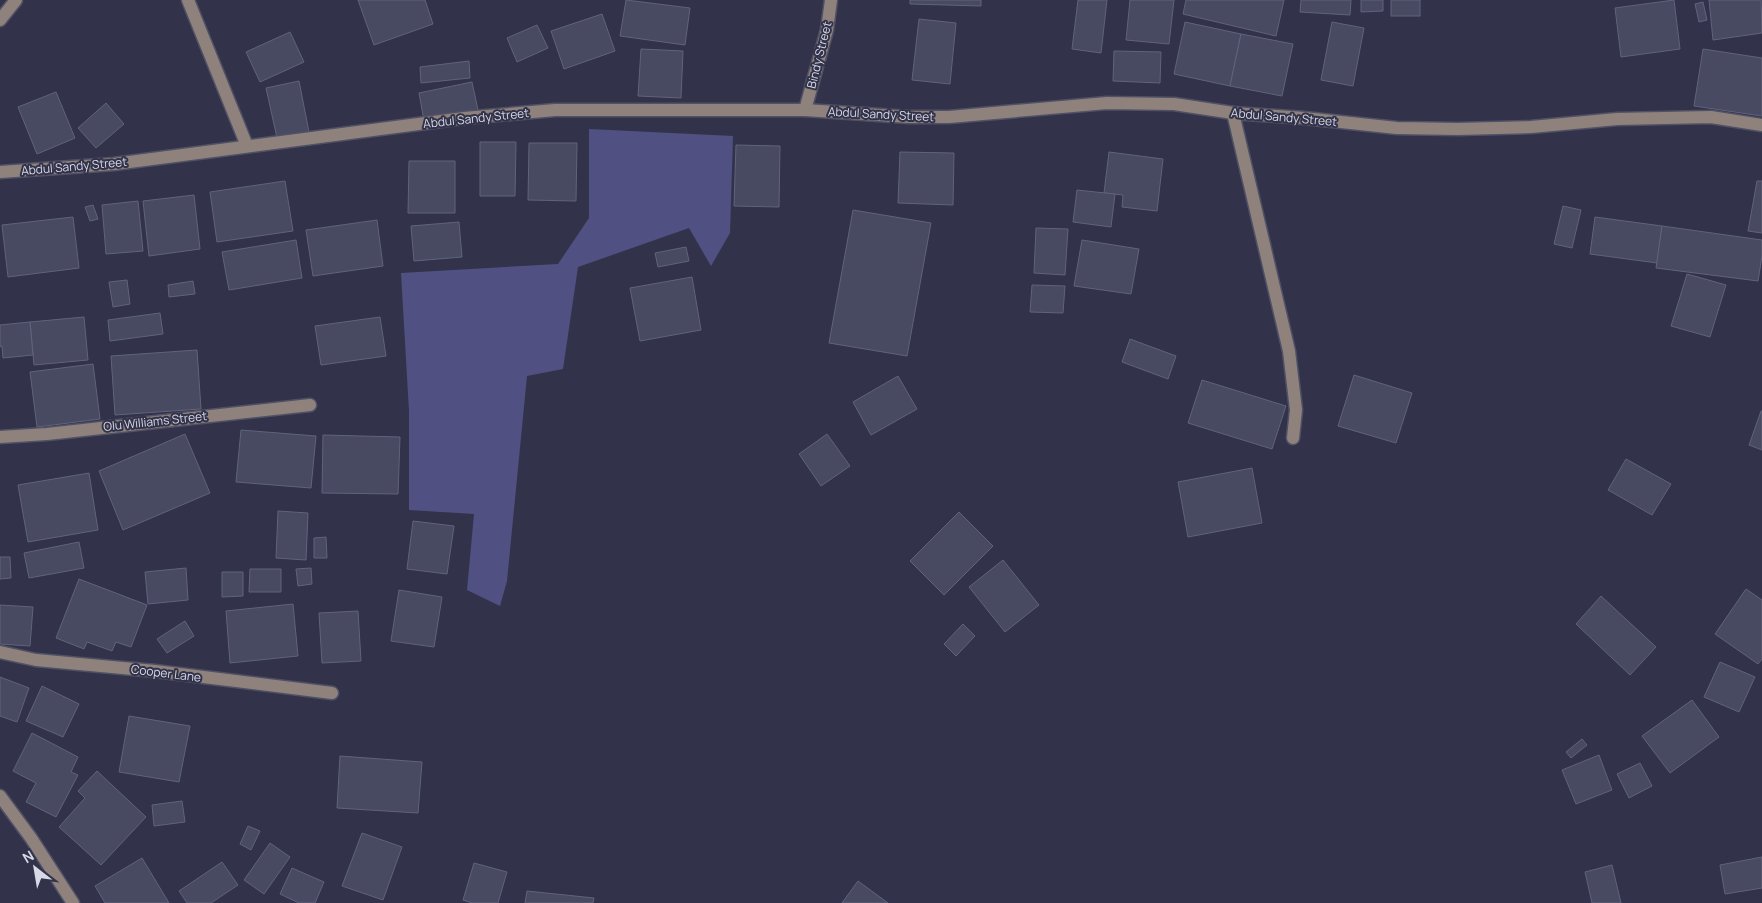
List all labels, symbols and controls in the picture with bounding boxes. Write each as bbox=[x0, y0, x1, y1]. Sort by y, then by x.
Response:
street label: Bindy Street bbox=[802, 20, 836, 90]
street label: Abdul Sandy Street bbox=[827, 103, 935, 125]
street label: Abdul Sandy Street bbox=[422, 104, 530, 132]
street label: Abdul Sandy Street bbox=[1230, 104, 1338, 130]
street label: Abdul Sandy Street bbox=[20, 153, 128, 179]
street label: Olu Williams Street bbox=[102, 407, 208, 435]
street label: Cooper Lane bbox=[130, 660, 202, 686]
north arrow bbox=[10, 843, 60, 893]
text: N bbox=[19, 846, 37, 867]

